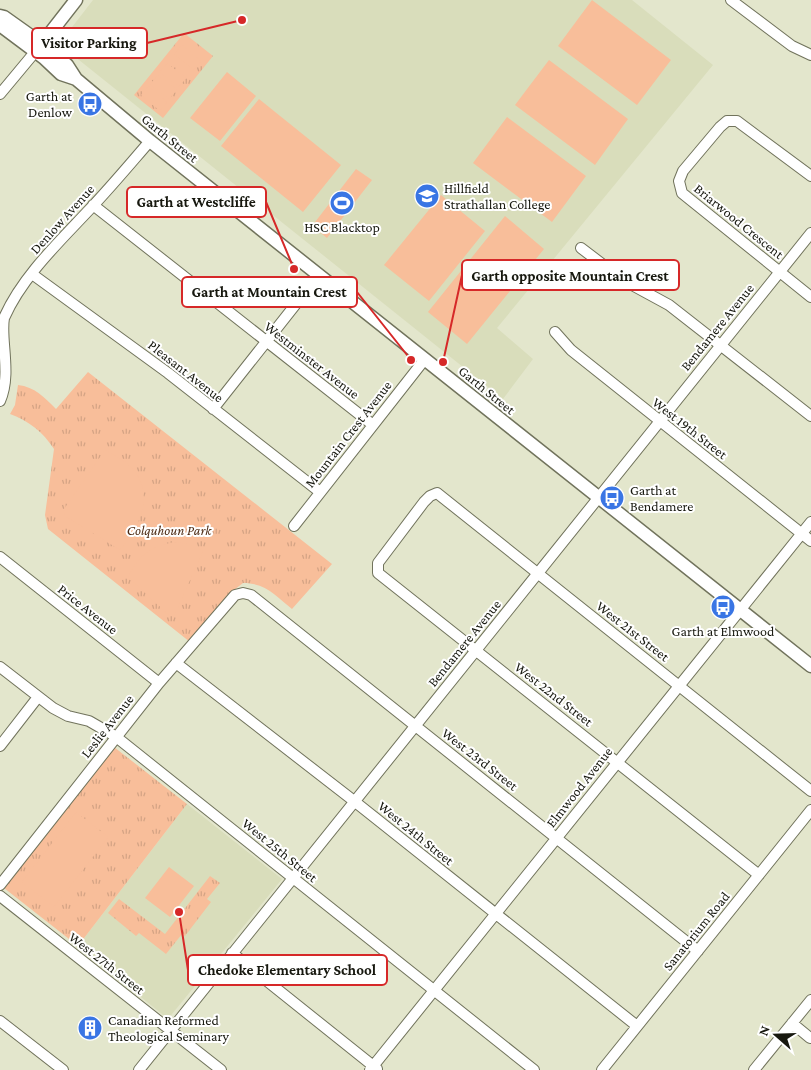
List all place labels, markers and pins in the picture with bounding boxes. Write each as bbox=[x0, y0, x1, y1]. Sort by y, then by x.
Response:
callout: Visitor Parking bbox=[32, 28, 147, 58]
place label: Garth at Denlow bbox=[26, 88, 73, 120]
bus stop icon: Garth at Denlow bbox=[77, 91, 103, 117]
place label: Hillfield Strathallan College bbox=[444, 180, 550, 212]
school or university icon: Hillfield Strathallan College bbox=[414, 183, 440, 209]
callout: Garth at Westcliffe bbox=[127, 187, 266, 217]
sports icon: HSC Blacktop bbox=[329, 190, 355, 216]
place label: HSC Blacktop bbox=[304, 219, 380, 235]
callout: Garth opposite Mountain Crest bbox=[462, 260, 679, 290]
callout: Garth at Mountain Crest bbox=[182, 277, 357, 307]
place label: Garth at Bendamere bbox=[630, 482, 693, 514]
bus stop icon: Garth at Bendamere bbox=[599, 485, 625, 511]
bus stop icon: Garth at Elmwood bbox=[710, 594, 736, 620]
place label: Garth at Elmwood bbox=[672, 623, 775, 639]
callout: Chedoke Elementary School bbox=[188, 955, 387, 985]
place label: Canadian Reformed Theological Seminary bbox=[108, 1012, 230, 1044]
building icon: Canadian Reformed Theological Seminary bbox=[77, 1015, 103, 1041]

